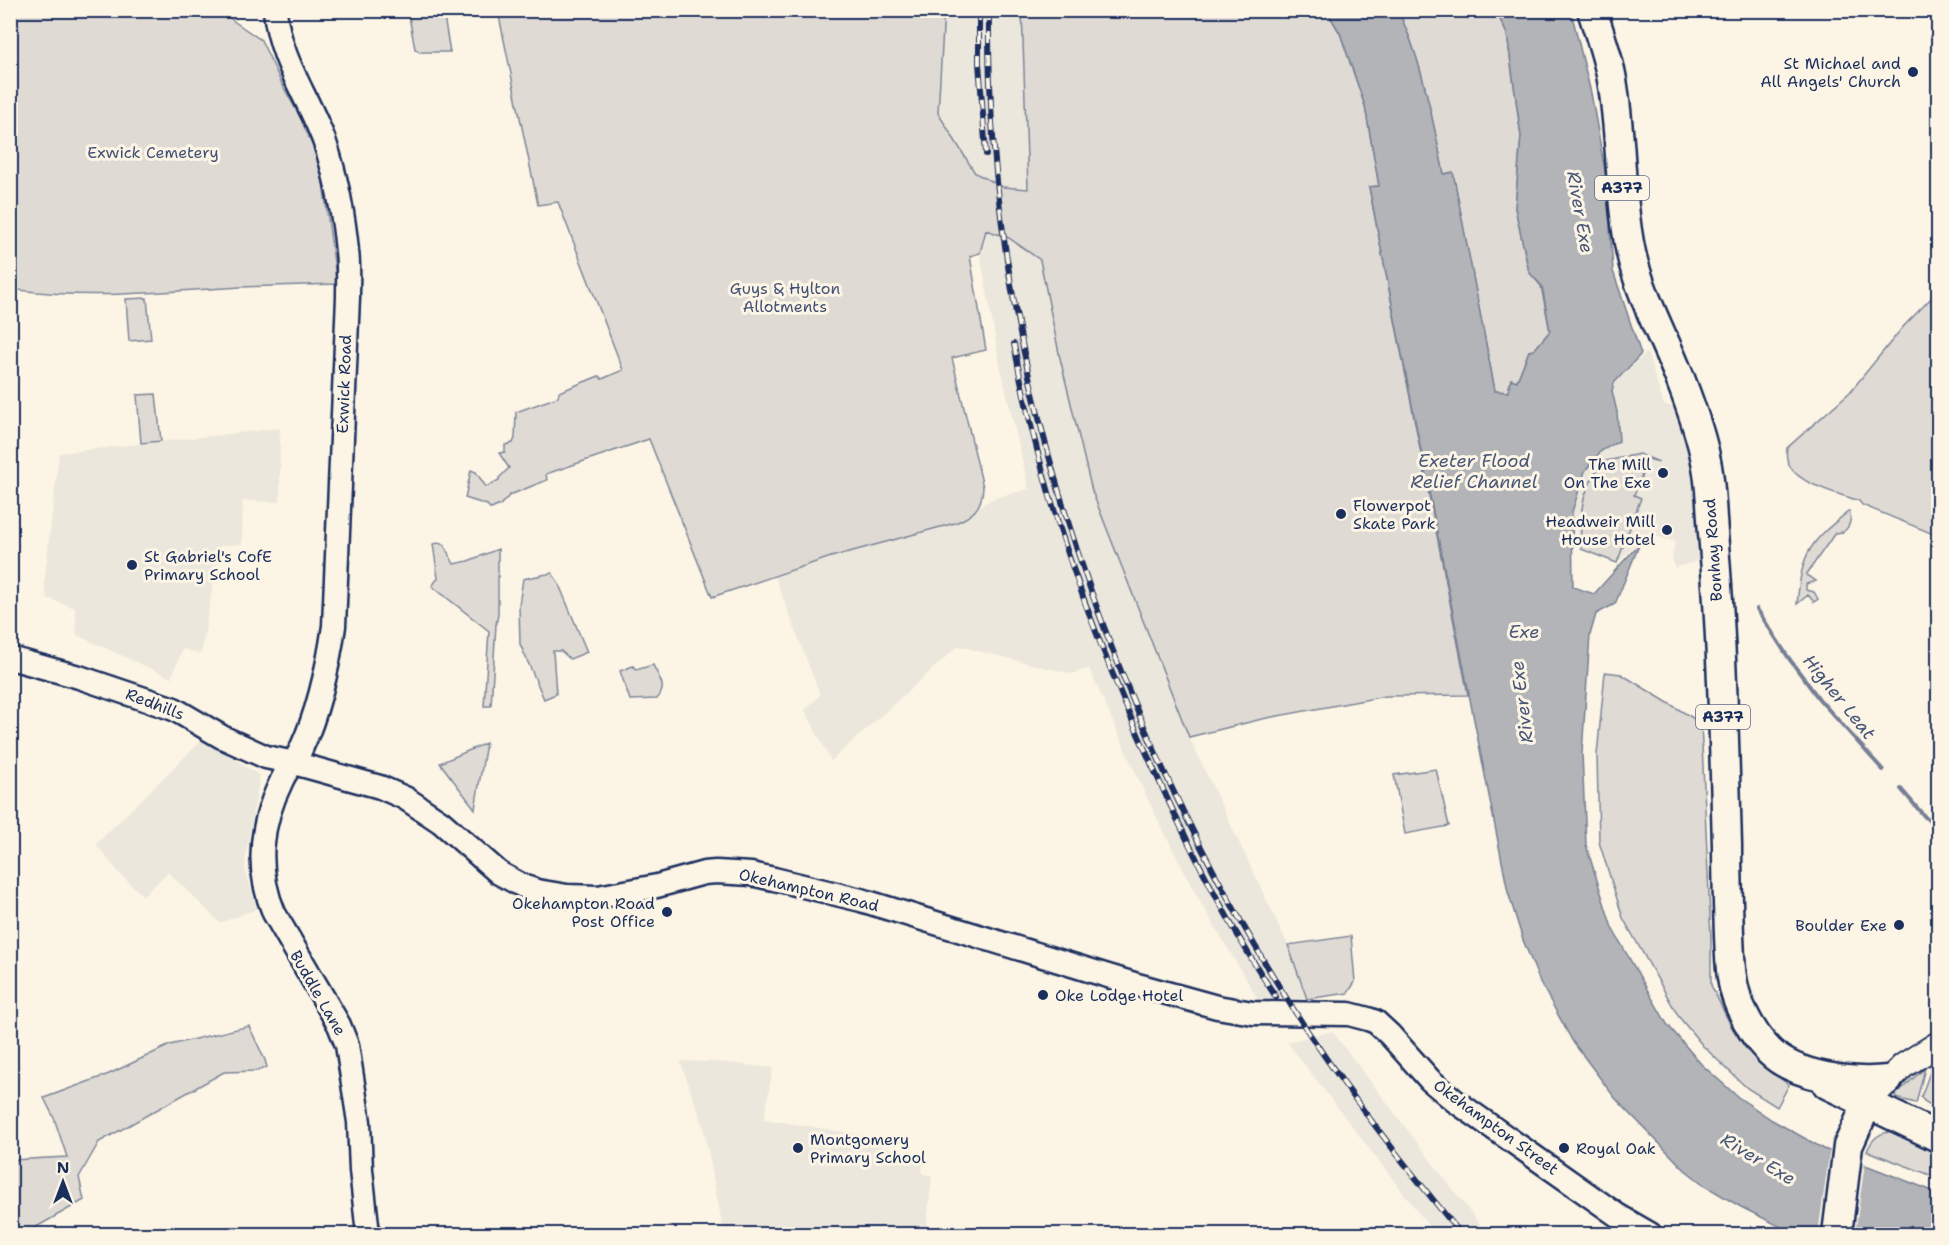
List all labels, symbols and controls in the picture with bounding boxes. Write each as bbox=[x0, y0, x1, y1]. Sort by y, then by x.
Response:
place label: St Michael and All Angels' Church bbox=[1760, 53, 1901, 92]
marker: St Michael and All Angels' Church bbox=[1906, 65, 1920, 79]
park label: Exwick Cemetery bbox=[87, 142, 219, 163]
water label: River Exe bbox=[1561, 169, 1599, 255]
road number: A377 bbox=[1595, 176, 1649, 200]
park label: Guys & Hylton Allotments bbox=[730, 278, 840, 317]
street label: Exwick Road bbox=[332, 334, 356, 434]
water label: Exeter Flood Relief Channel bbox=[1411, 449, 1538, 494]
place label: The Mill On The Exe bbox=[1564, 454, 1651, 493]
marker: The Mill On The Exe bbox=[1656, 466, 1670, 480]
place label: Flowerpot Skate Park bbox=[1353, 495, 1436, 534]
street label: Bonhay Road bbox=[1699, 498, 1727, 602]
marker: Flowerpot Skate Park bbox=[1334, 507, 1348, 521]
place label: Headweir Mill House Hotel bbox=[1546, 511, 1655, 550]
marker: Headweir Mill House Hotel bbox=[1660, 523, 1674, 537]
place label: St Gabriel's CofE Primary School bbox=[144, 546, 272, 585]
marker: St Gabriel's CofE Primary School bbox=[125, 558, 139, 572]
water label: Exe bbox=[1509, 620, 1539, 644]
water label: Higher Leat bbox=[1797, 649, 1881, 745]
water label: River Exe bbox=[1505, 659, 1539, 745]
street label: Redhills bbox=[123, 683, 187, 725]
road number: A377 bbox=[1696, 705, 1750, 729]
street label: Okehampton Road bbox=[737, 864, 881, 916]
place label: Okehampton Road Post Office bbox=[512, 893, 655, 932]
marker: Okehampton Road Post Office bbox=[660, 905, 674, 919]
place label: Boulder Exe bbox=[1795, 915, 1887, 936]
marker: Boulder Exe bbox=[1892, 918, 1906, 932]
street label: Buddle Lane bbox=[285, 947, 351, 1039]
place label: Oke Lodge Hotel bbox=[1055, 985, 1184, 1006]
marker: Oke Lodge Hotel bbox=[1036, 988, 1050, 1002]
street label: Okehampton Street bbox=[1429, 1074, 1563, 1180]
water label: River Exe bbox=[1716, 1127, 1800, 1191]
place label: Montgomery Primary School bbox=[810, 1129, 926, 1168]
place label: Royal Oak bbox=[1576, 1138, 1656, 1159]
marker: Montgomery Primary School bbox=[791, 1141, 805, 1155]
marker: Royal Oak bbox=[1557, 1141, 1571, 1155]
north arrow bbox=[33, 1152, 93, 1212]
text: N bbox=[57, 1157, 69, 1178]

